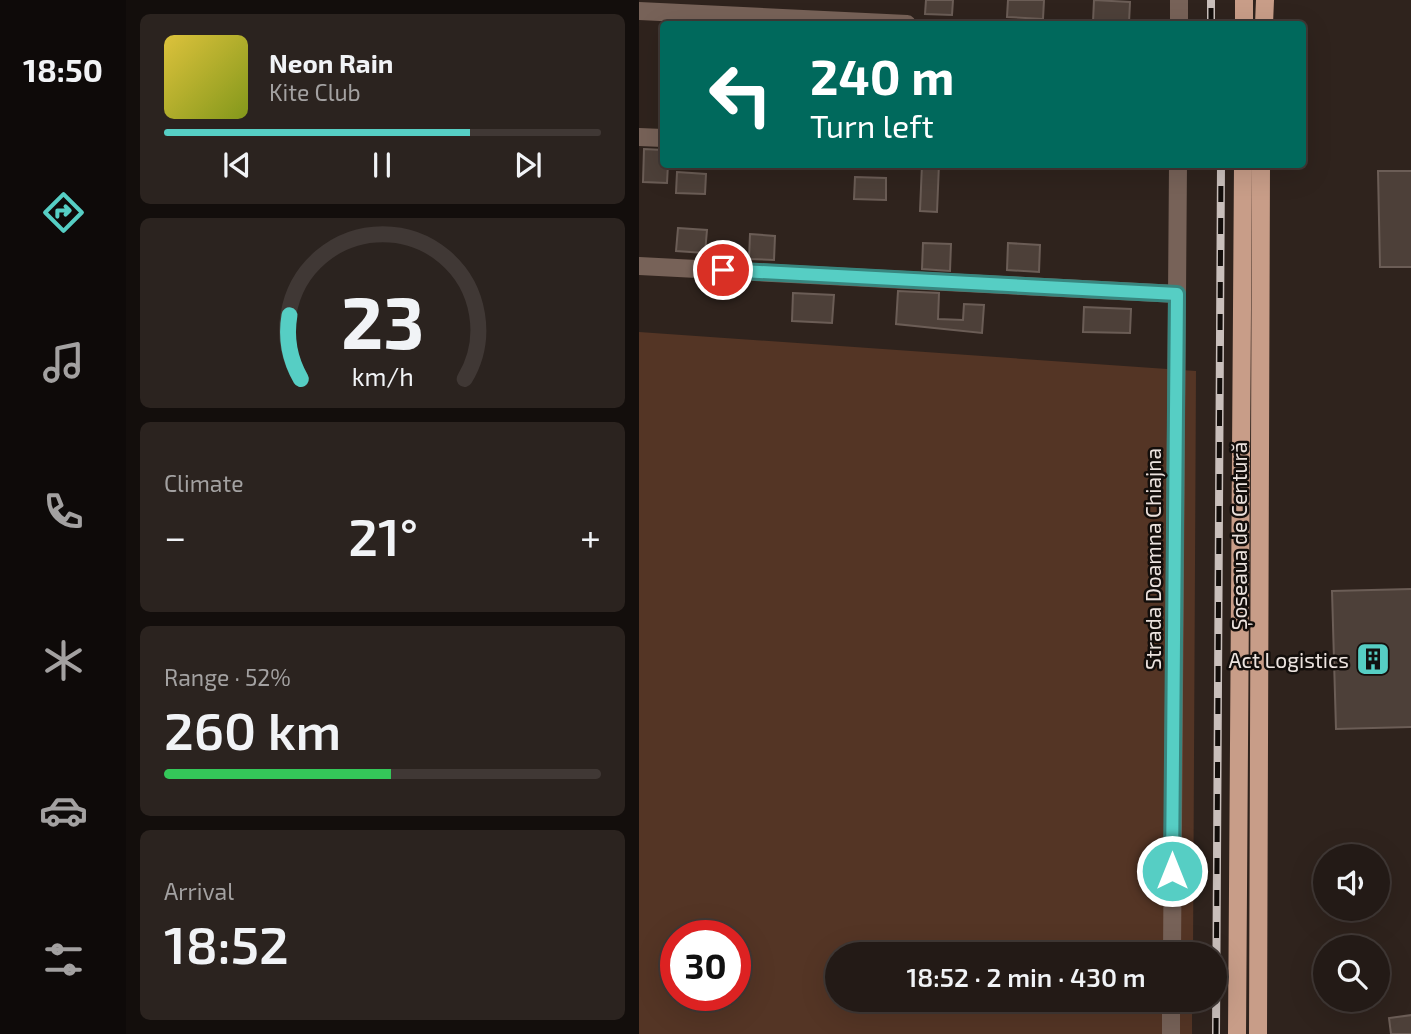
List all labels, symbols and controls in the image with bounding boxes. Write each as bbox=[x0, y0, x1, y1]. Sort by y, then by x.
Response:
text: 240 m bbox=[810, 46, 954, 105]
text: Neon Rain bbox=[269, 47, 393, 78]
icon: left bbox=[695, 49, 786, 140]
text: 18:50 bbox=[23, 50, 103, 88]
text: Kite Club bbox=[269, 78, 361, 106]
text: Turn left bbox=[810, 106, 934, 144]
icon: previous bbox=[218, 146, 256, 184]
icon: pause bbox=[363, 146, 401, 184]
icon: next bbox=[509, 146, 547, 184]
icon: directions bbox=[39, 188, 88, 237]
pin bbox=[693, 240, 753, 300]
icon: arrive bbox=[704, 251, 742, 289]
text: 23 bbox=[341, 276, 424, 364]
icon: music bbox=[39, 338, 88, 387]
text: km/h bbox=[351, 361, 414, 391]
street label: Șoseaua de Centură bbox=[1226, 442, 1253, 630]
street label: Strada Doamna Chiajna bbox=[1140, 448, 1166, 670]
text: Climate bbox=[164, 469, 244, 497]
icon: phone bbox=[39, 487, 88, 536]
text: 21° bbox=[348, 504, 418, 566]
text: − bbox=[164, 513, 186, 559]
text: + bbox=[580, 513, 601, 559]
icon: climate bbox=[39, 636, 88, 685]
building icon: Act Logistics bbox=[1354, 640, 1392, 678]
place label: Act Logistics bbox=[1229, 647, 1349, 672]
text: Range · 52% bbox=[164, 663, 291, 691]
text: 260 km bbox=[164, 698, 341, 760]
icon: car bbox=[39, 786, 88, 835]
position arrow bbox=[1135, 834, 1209, 908]
map controls bbox=[1313, 844, 1390, 1012]
button: sound bbox=[1313, 844, 1390, 921]
text: Arrival bbox=[164, 877, 234, 905]
text: 18:52 bbox=[164, 912, 289, 974]
speed limit sign: 30 bbox=[660, 920, 751, 1011]
icon: filters bbox=[39, 935, 88, 984]
button: search bbox=[1313, 935, 1390, 1012]
text: 18:52 · 2 min · 430 m bbox=[906, 961, 1146, 992]

